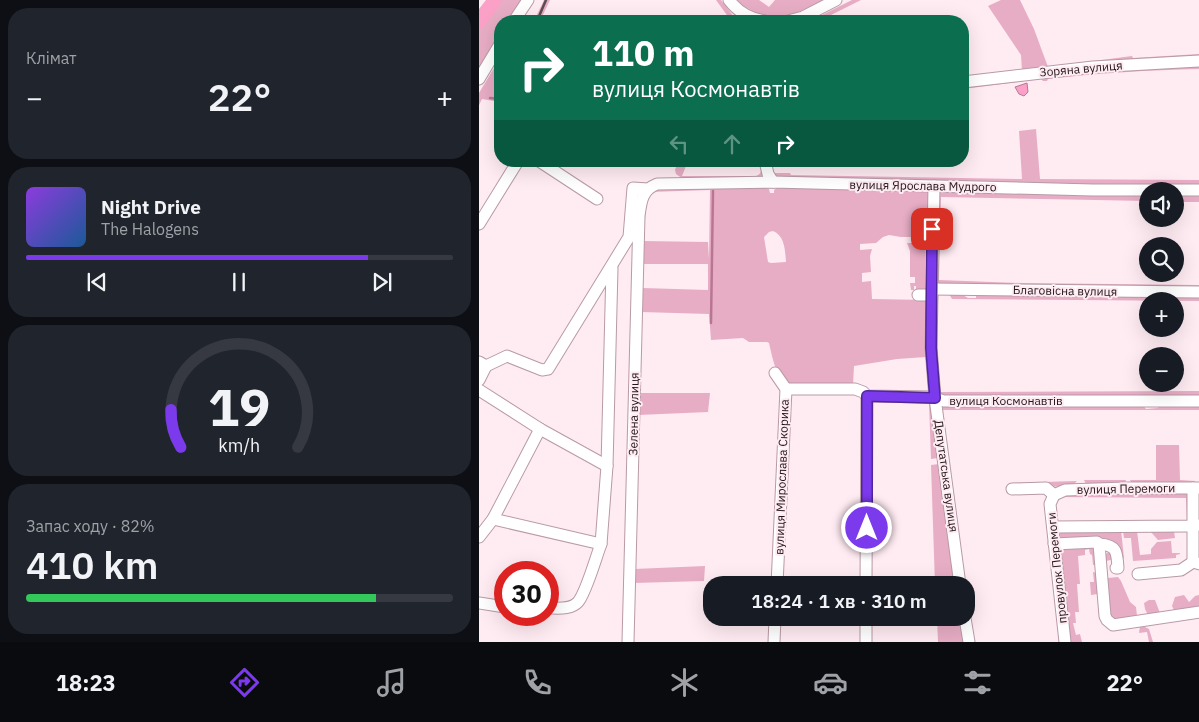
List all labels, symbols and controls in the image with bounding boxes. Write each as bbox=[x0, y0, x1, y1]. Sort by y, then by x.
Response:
text: 110 m bbox=[592, 30, 695, 76]
icon: right bbox=[509, 35, 574, 100]
text: Клімат bbox=[26, 48, 77, 68]
street label: Зоряна вулиця bbox=[1039, 57, 1123, 80]
text: 22° bbox=[208, 72, 271, 121]
text: вулиця Космонавтів bbox=[592, 74, 800, 103]
text: − bbox=[26, 79, 43, 116]
text: + bbox=[436, 79, 453, 116]
icon: left bbox=[665, 130, 693, 158]
icon: ahead bbox=[718, 130, 746, 158]
icon: right bbox=[771, 130, 799, 158]
street label: вулиця Ярослава Мудрого bbox=[849, 177, 997, 194]
map controls bbox=[1139, 182, 1184, 392]
button: sound bbox=[1139, 182, 1184, 227]
text: Night Drive bbox=[101, 195, 201, 219]
pin bbox=[911, 208, 953, 250]
icon: arrive bbox=[918, 215, 946, 243]
text: The Halogens bbox=[101, 219, 199, 239]
button: search bbox=[1139, 237, 1184, 282]
icon: previous bbox=[83, 268, 111, 296]
icon: pause bbox=[225, 268, 253, 296]
icon: next bbox=[368, 268, 396, 296]
street label: Благовісна вулиця bbox=[1013, 282, 1117, 299]
button: + bbox=[1139, 292, 1184, 337]
button: − bbox=[1139, 347, 1184, 392]
street label: Зелена вулиця bbox=[625, 372, 642, 456]
text: 19 bbox=[208, 373, 271, 440]
street label: вулиця Космонавтів bbox=[949, 393, 1063, 408]
street label: вулиця Мирослава Скорика bbox=[771, 398, 792, 555]
street label: Депутатська вулиця bbox=[931, 419, 962, 533]
text: km/h bbox=[219, 434, 261, 457]
street label: вулиця Перемоги bbox=[1077, 480, 1175, 497]
position arrow bbox=[840, 501, 892, 553]
street label: провулок Перемоги bbox=[1043, 512, 1070, 624]
text: Запас ходу · 82% bbox=[26, 516, 155, 536]
text: 410 km bbox=[26, 540, 158, 589]
speed limit sign: 30 bbox=[494, 561, 559, 626]
text: 18:24 · 1 хв · 310 m bbox=[751, 589, 927, 613]
icon: directions bbox=[227, 665, 262, 700]
icon: music bbox=[374, 665, 409, 700]
icon: phone bbox=[520, 665, 555, 700]
icon: climate bbox=[667, 665, 702, 700]
icon: car bbox=[813, 665, 848, 700]
icon: filters bbox=[960, 665, 995, 700]
text: 18:23 bbox=[56, 668, 116, 697]
text: 22° bbox=[1106, 668, 1143, 697]

